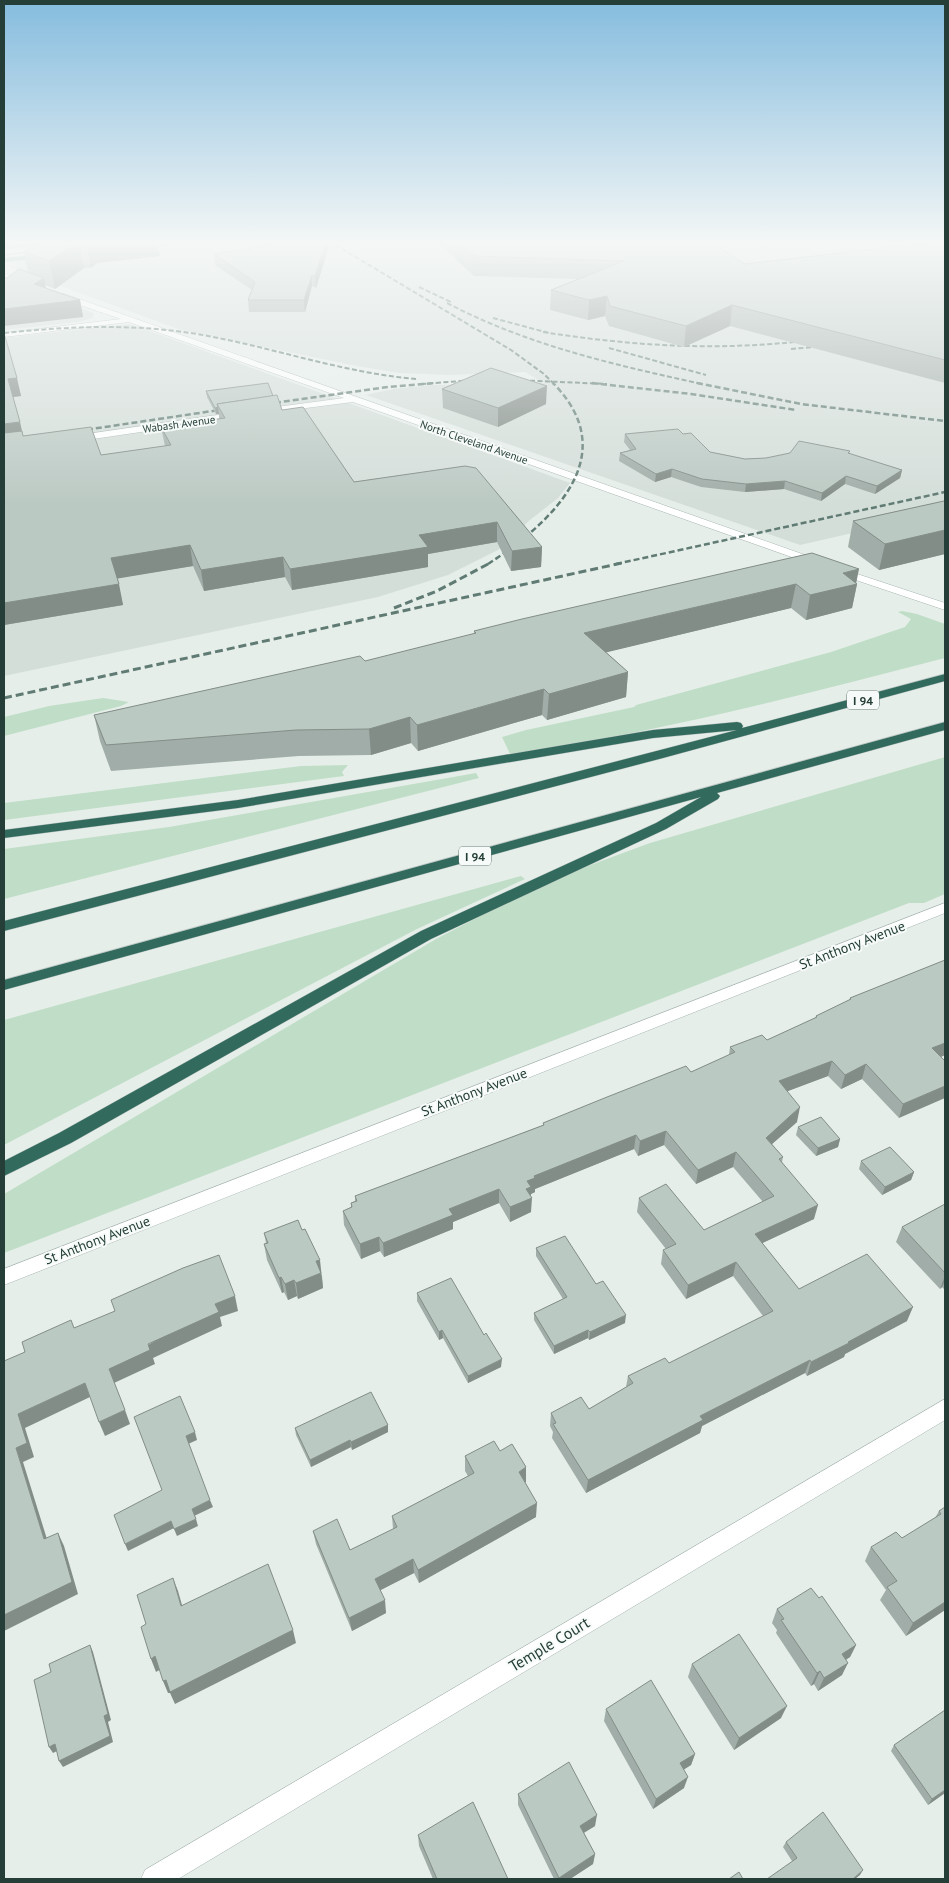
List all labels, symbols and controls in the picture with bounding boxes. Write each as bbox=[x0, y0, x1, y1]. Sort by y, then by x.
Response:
street label: Wabash Avenue bbox=[142, 412, 217, 436]
street label: North Cleveland Avenue bbox=[418, 417, 530, 467]
road number: I 94 bbox=[847, 690, 879, 710]
road number: I 94 bbox=[459, 846, 491, 866]
street label: St Anthony Avenue bbox=[797, 917, 907, 973]
street label: St Anthony Avenue bbox=[419, 1064, 529, 1120]
street label: St Anthony Avenue bbox=[42, 1212, 152, 1268]
street label: Temple Court bbox=[505, 1612, 594, 1676]

